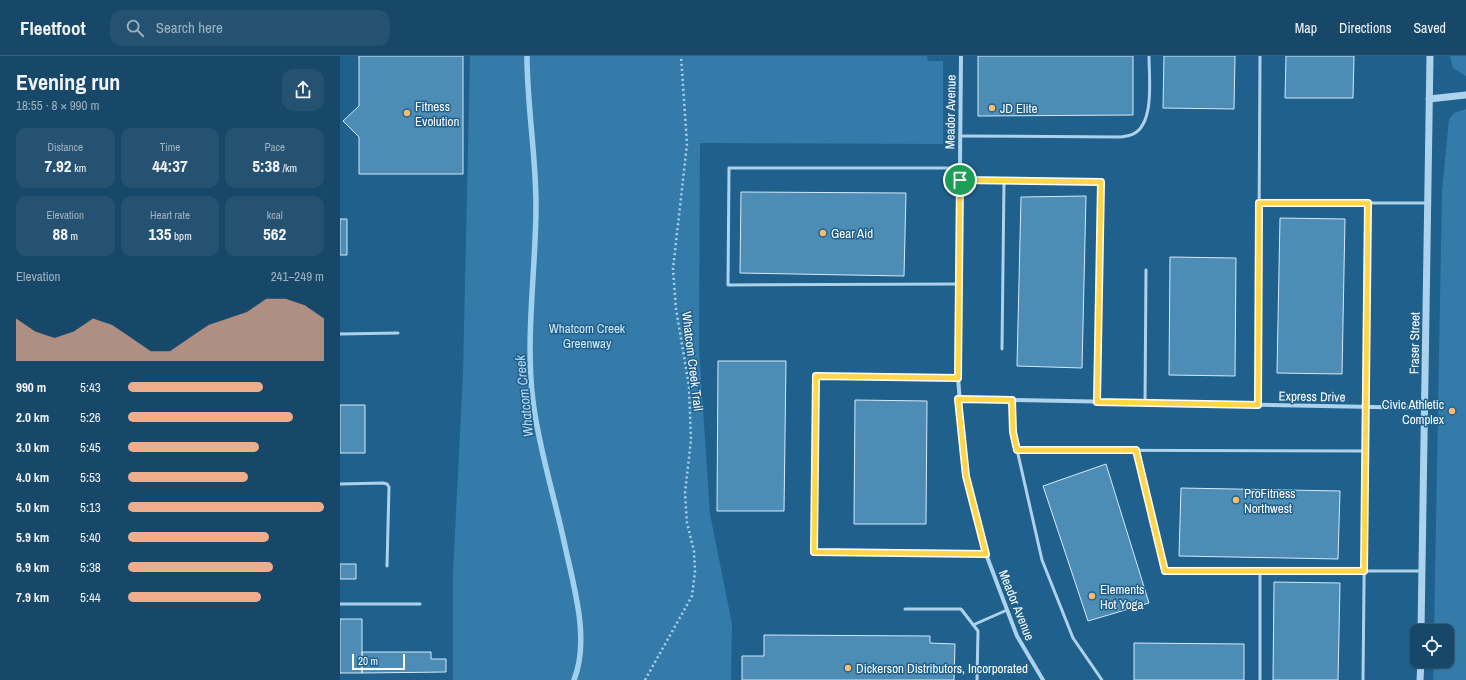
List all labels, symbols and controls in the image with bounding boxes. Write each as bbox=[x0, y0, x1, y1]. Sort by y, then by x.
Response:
search box bbox=[110, 10, 390, 46]
text: Fleetfoot bbox=[20, 15, 86, 41]
icon: search bbox=[124, 17, 146, 39]
text: Search here bbox=[156, 17, 223, 38]
text: Map bbox=[1295, 19, 1317, 37]
text: Directions bbox=[1339, 19, 1391, 37]
text: Saved bbox=[1413, 19, 1446, 37]
text: Evening run bbox=[16, 67, 120, 97]
button: share bbox=[282, 69, 324, 111]
street label: Meador Avenue bbox=[941, 75, 960, 149]
text: 18:55 · 8 × 990 m bbox=[16, 97, 99, 114]
place label: Fitness Evolution bbox=[415, 98, 460, 130]
place label: JD Elite bbox=[1000, 100, 1037, 117]
marker: JD Elite bbox=[987, 103, 997, 113]
marker: Fitness Evolution bbox=[402, 108, 412, 118]
text: Distance bbox=[48, 140, 83, 154]
text: Time bbox=[160, 140, 180, 154]
text: Pace bbox=[264, 140, 285, 154]
text: 7.92 bbox=[44, 154, 72, 177]
text: 44:37 bbox=[152, 154, 188, 177]
text: 5:38 bbox=[252, 154, 280, 177]
text: km bbox=[72, 161, 86, 175]
text: /km bbox=[280, 161, 297, 175]
pin bbox=[943, 163, 977, 197]
icon: arrive bbox=[949, 169, 971, 191]
text: Elevation bbox=[47, 208, 84, 222]
text: Heart rate bbox=[150, 208, 190, 222]
text: kcal bbox=[267, 208, 283, 222]
text: 88 bbox=[53, 222, 68, 245]
text: 135 bbox=[148, 222, 172, 245]
text: 562 bbox=[263, 222, 286, 245]
place label: Gear Aid bbox=[831, 225, 873, 242]
marker: Gear Aid bbox=[818, 228, 828, 238]
text: m bbox=[68, 229, 78, 243]
text: bpm bbox=[172, 229, 192, 243]
text: Elevation bbox=[16, 268, 60, 285]
text: 241–249 m bbox=[271, 268, 324, 285]
street label: Whatcom Creek Trail bbox=[678, 310, 707, 412]
street label: Fraser Street bbox=[1405, 312, 1424, 374]
park label: Whatcom Creek Greenway bbox=[549, 320, 626, 352]
water label: Whatcom Creek bbox=[511, 353, 537, 438]
text: 990 m bbox=[16, 379, 46, 396]
text: 5:43 bbox=[80, 379, 101, 396]
street label: Express Drive bbox=[1278, 387, 1346, 406]
place label: Civic Athletic Complex bbox=[1382, 396, 1445, 428]
marker: Civic Athletic Complex bbox=[1447, 406, 1457, 416]
text: 2.0 km bbox=[16, 409, 49, 426]
text: 5:26 bbox=[80, 409, 101, 426]
text: 3.0 km bbox=[16, 439, 49, 456]
text: 5:45 bbox=[80, 439, 101, 456]
text: 4.0 km bbox=[16, 469, 49, 486]
text: 5:53 bbox=[80, 469, 101, 486]
place label: ProFitness Northwest bbox=[1244, 485, 1296, 517]
marker: ProFitness Northwest bbox=[1231, 495, 1241, 505]
text: 5.0 km bbox=[16, 499, 49, 516]
text: 5:13 bbox=[80, 499, 101, 516]
text: 5.9 km bbox=[16, 529, 49, 546]
text: 5:40 bbox=[80, 529, 101, 546]
text: 6.9 km bbox=[16, 559, 49, 576]
text: 5:38 bbox=[80, 559, 101, 576]
street label: Meador Avenue bbox=[995, 567, 1038, 643]
place label: Elements Hot Yoga bbox=[1100, 581, 1144, 613]
text: 7.9 km bbox=[16, 589, 49, 606]
text: 5:44 bbox=[80, 589, 101, 606]
marker: Elements Hot Yoga bbox=[1087, 591, 1097, 601]
map controls bbox=[1410, 624, 1454, 668]
button: locate bbox=[1410, 624, 1454, 668]
scale bar bbox=[352, 652, 405, 671]
text: 20 m bbox=[358, 654, 378, 668]
place label: Dickerson Distributors, Incorporated bbox=[856, 660, 1028, 677]
marker: Dickerson Distributors, Incorporated bbox=[843, 663, 853, 673]

